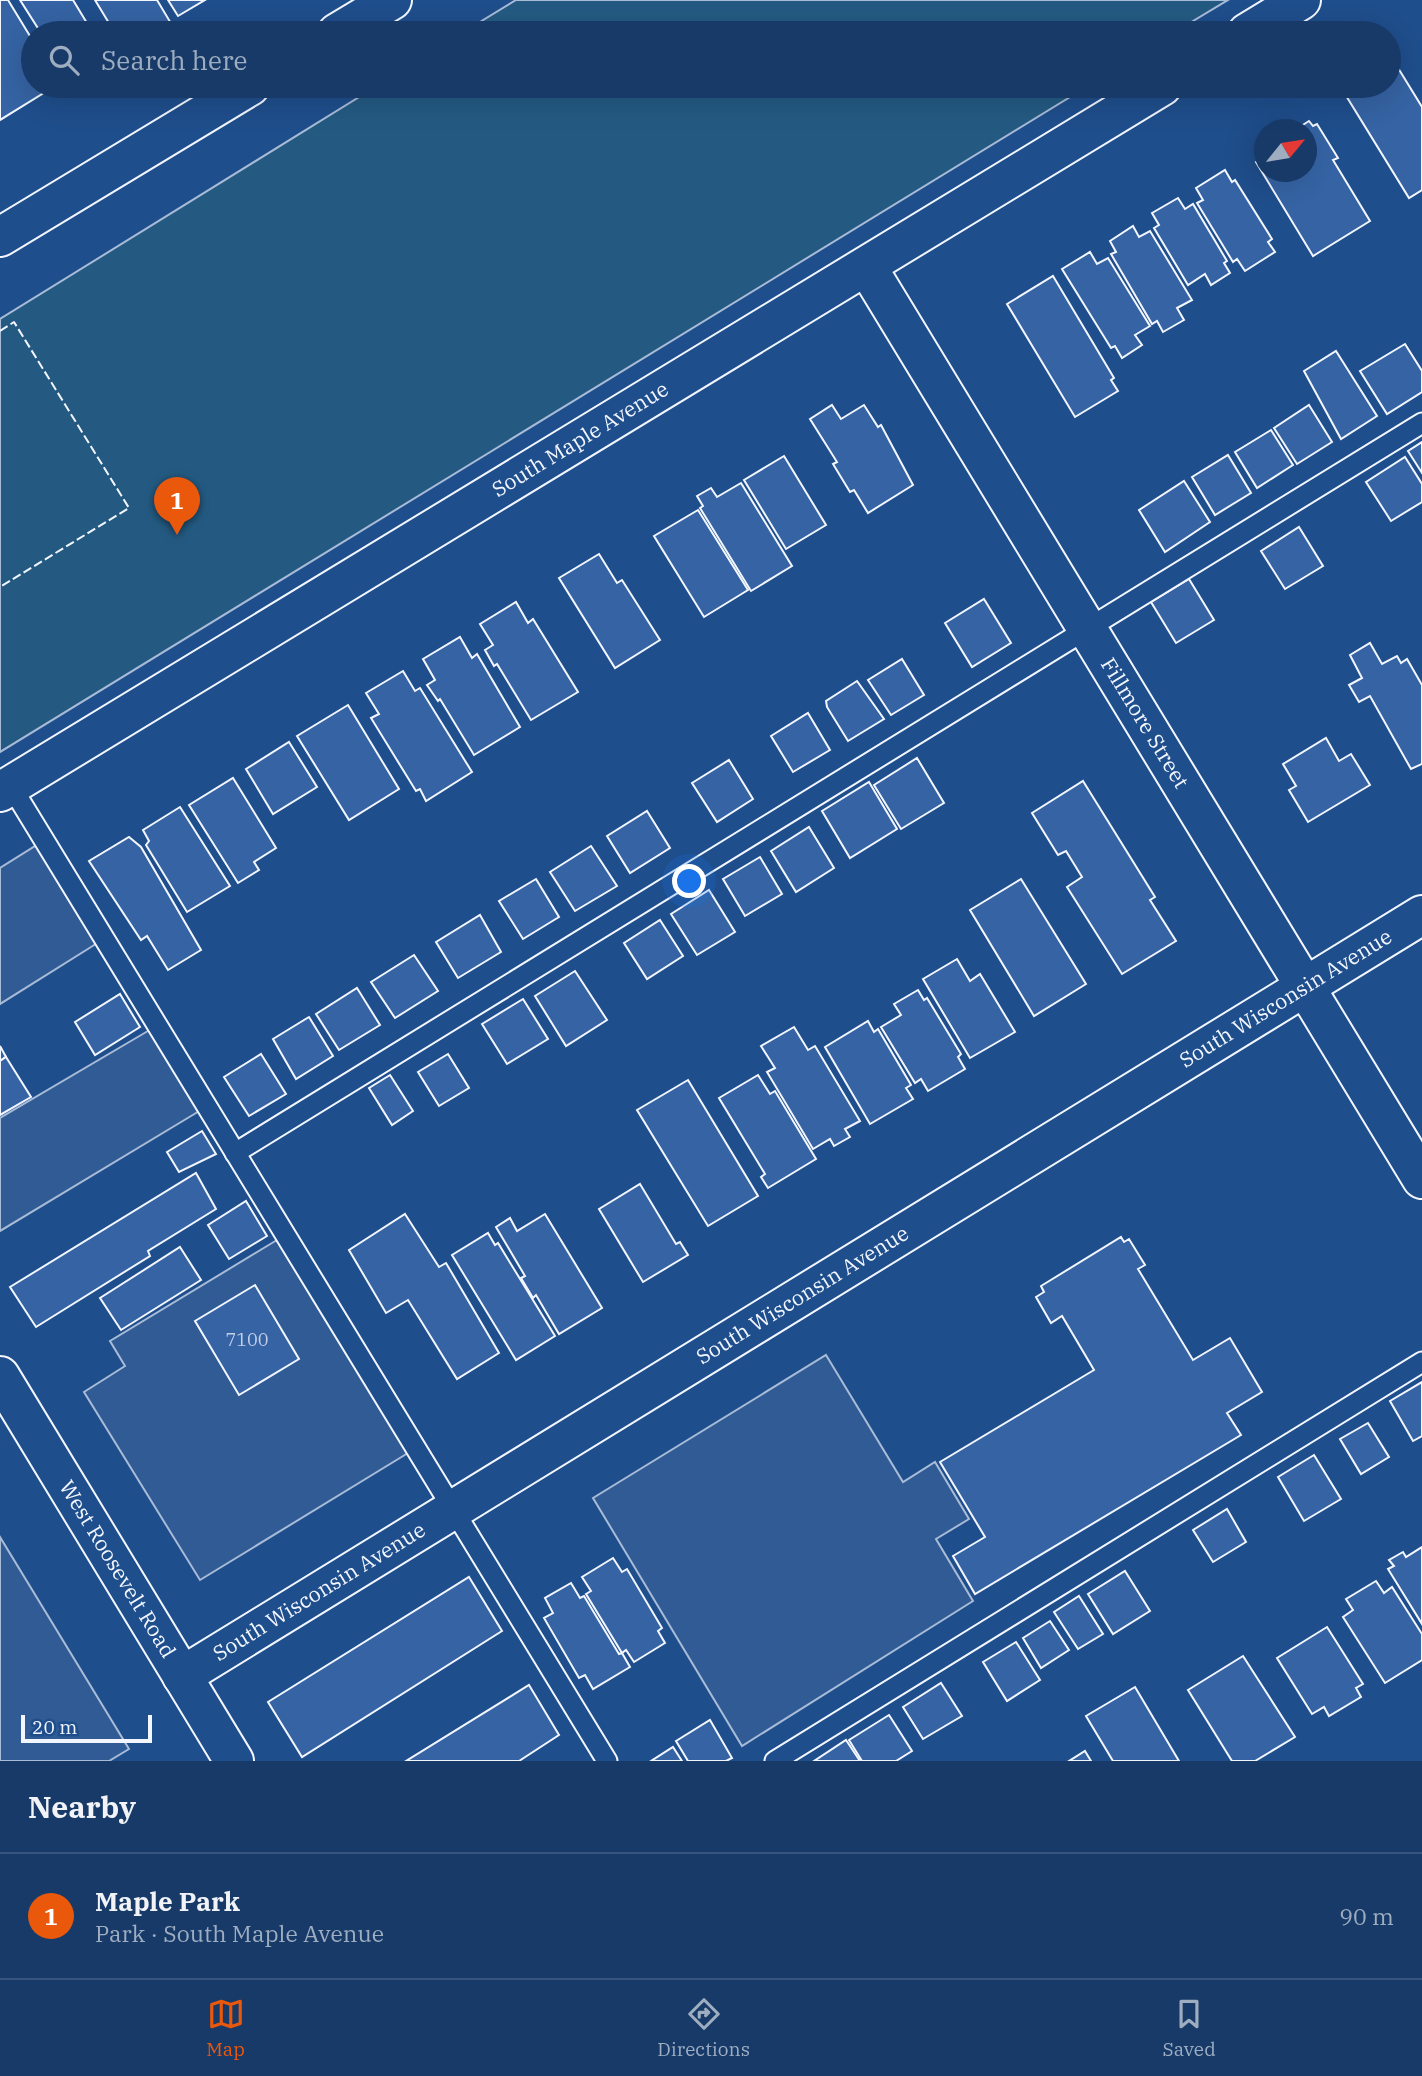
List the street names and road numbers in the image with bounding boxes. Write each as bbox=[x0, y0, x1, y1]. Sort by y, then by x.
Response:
street label: South Maple Avenue bbox=[486, 374, 673, 503]
street label: Fillmore Street bbox=[1095, 652, 1196, 793]
street label: South Wisconsin Avenue bbox=[1174, 922, 1397, 1074]
street label: South Wisconsin Avenue bbox=[690, 1218, 913, 1370]
street label: West Roosevelt Road bbox=[53, 1474, 183, 1663]
street label: South Wisconsin Avenue bbox=[207, 1515, 430, 1667]

